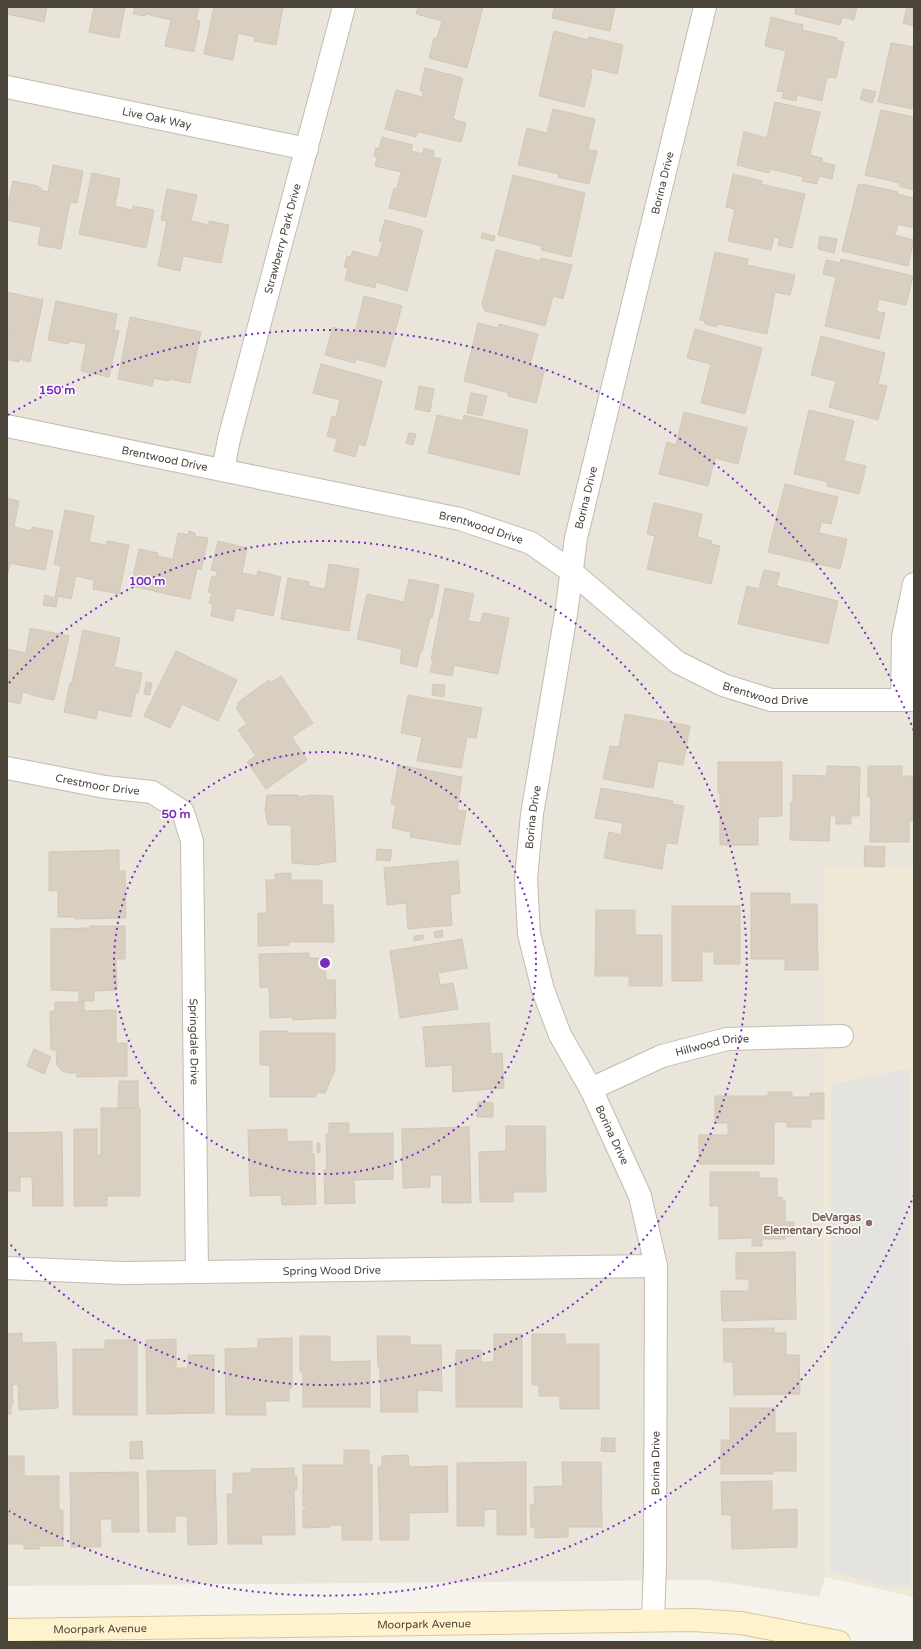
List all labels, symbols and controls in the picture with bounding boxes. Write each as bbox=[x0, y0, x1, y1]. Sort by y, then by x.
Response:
street label: Live Oak Way bbox=[121, 104, 193, 131]
street label: Borina Drive bbox=[648, 150, 676, 216]
street label: Strawberry Park Drive bbox=[261, 182, 303, 295]
text: 150 m bbox=[39, 383, 75, 397]
street label: Brentwood Drive bbox=[121, 443, 209, 474]
street label: Borina Drive bbox=[572, 465, 600, 530]
street label: Brentwood Drive bbox=[438, 508, 525, 546]
text: 100 m bbox=[129, 574, 165, 588]
street label: Brentwood Drive bbox=[721, 679, 808, 707]
street label: Crestmoor Drive bbox=[54, 771, 140, 797]
street label: Borina Drive bbox=[522, 784, 543, 850]
text: 50 m bbox=[161, 807, 191, 821]
centre of rings bbox=[318, 956, 332, 970]
street label: Springdale Drive bbox=[187, 998, 201, 1085]
street label: Hillwood Drive bbox=[674, 1032, 749, 1059]
street label: Borina Drive bbox=[593, 1103, 631, 1167]
place label: DeVargas Elementary School bbox=[763, 1211, 862, 1238]
marker: DeVargas Elementary School bbox=[864, 1218, 874, 1228]
street label: Spring Wood Drive bbox=[283, 1263, 381, 1277]
street label: Borina Drive bbox=[649, 1431, 662, 1495]
street label: Moorpark Avenue bbox=[377, 1617, 471, 1631]
street label: Moorpark Avenue bbox=[53, 1621, 147, 1636]

